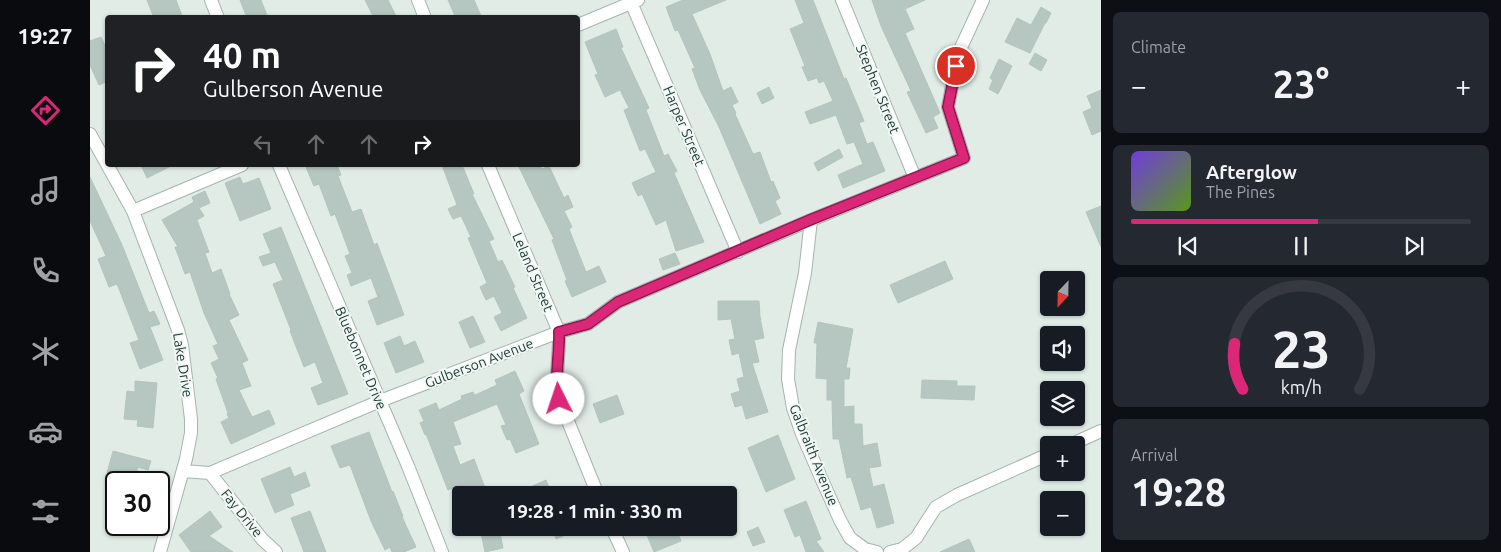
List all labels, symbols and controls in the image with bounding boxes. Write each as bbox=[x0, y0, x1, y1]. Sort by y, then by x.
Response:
text: 19:27 bbox=[17, 23, 73, 48]
icon: right bbox=[120, 35, 185, 100]
text: 40 m bbox=[203, 35, 281, 75]
text: Climate bbox=[1131, 38, 1186, 56]
street label: Stephen Street bbox=[853, 42, 903, 136]
pin bbox=[935, 45, 977, 87]
icon: arrive bbox=[942, 52, 970, 80]
text: 23° bbox=[1273, 63, 1329, 105]
text: − bbox=[1131, 70, 1147, 101]
text: + bbox=[1455, 70, 1471, 101]
text: Gulberson Avenue bbox=[203, 76, 383, 101]
street label: Harper Street bbox=[660, 83, 708, 169]
icon: directions bbox=[28, 93, 63, 128]
icon: left bbox=[249, 130, 277, 158]
icon: ahead bbox=[302, 130, 330, 158]
icon: ahead bbox=[355, 130, 383, 158]
icon: right bbox=[408, 130, 436, 158]
text: Afterglow bbox=[1206, 161, 1297, 183]
icon: music bbox=[28, 173, 63, 208]
text: The Pines bbox=[1206, 183, 1275, 201]
street label: Leland Street bbox=[509, 230, 557, 314]
icon: previous bbox=[1174, 232, 1202, 260]
icon: pause bbox=[1287, 232, 1315, 260]
icon: next bbox=[1400, 232, 1428, 260]
icon: phone bbox=[28, 253, 63, 288]
north arrow bbox=[1040, 271, 1085, 316]
map controls bbox=[1040, 271, 1085, 536]
street label: Bluebonnet Drive bbox=[332, 304, 390, 412]
text: 23 bbox=[1272, 320, 1330, 378]
button: sound bbox=[1040, 326, 1085, 371]
street label: Lake Drive bbox=[170, 332, 196, 398]
icon: climate bbox=[28, 334, 63, 369]
street label: Gulberson Avenue bbox=[423, 335, 535, 391]
position arrow bbox=[532, 372, 584, 424]
text: km/h bbox=[1280, 377, 1322, 397]
button: layers bbox=[1040, 381, 1085, 426]
street label: Galbraith Avenue bbox=[786, 402, 842, 508]
icon: car bbox=[28, 414, 63, 449]
button: + bbox=[1040, 436, 1085, 481]
text: Arrival bbox=[1131, 446, 1178, 464]
speed limit sign: 30 bbox=[105, 471, 170, 536]
text: 19:28 bbox=[1131, 471, 1226, 513]
street label: Fay Drive bbox=[218, 486, 266, 540]
button: − bbox=[1040, 491, 1085, 536]
icon: filters bbox=[28, 494, 63, 529]
text: 19:28 · 1 min · 330 m bbox=[507, 500, 682, 522]

